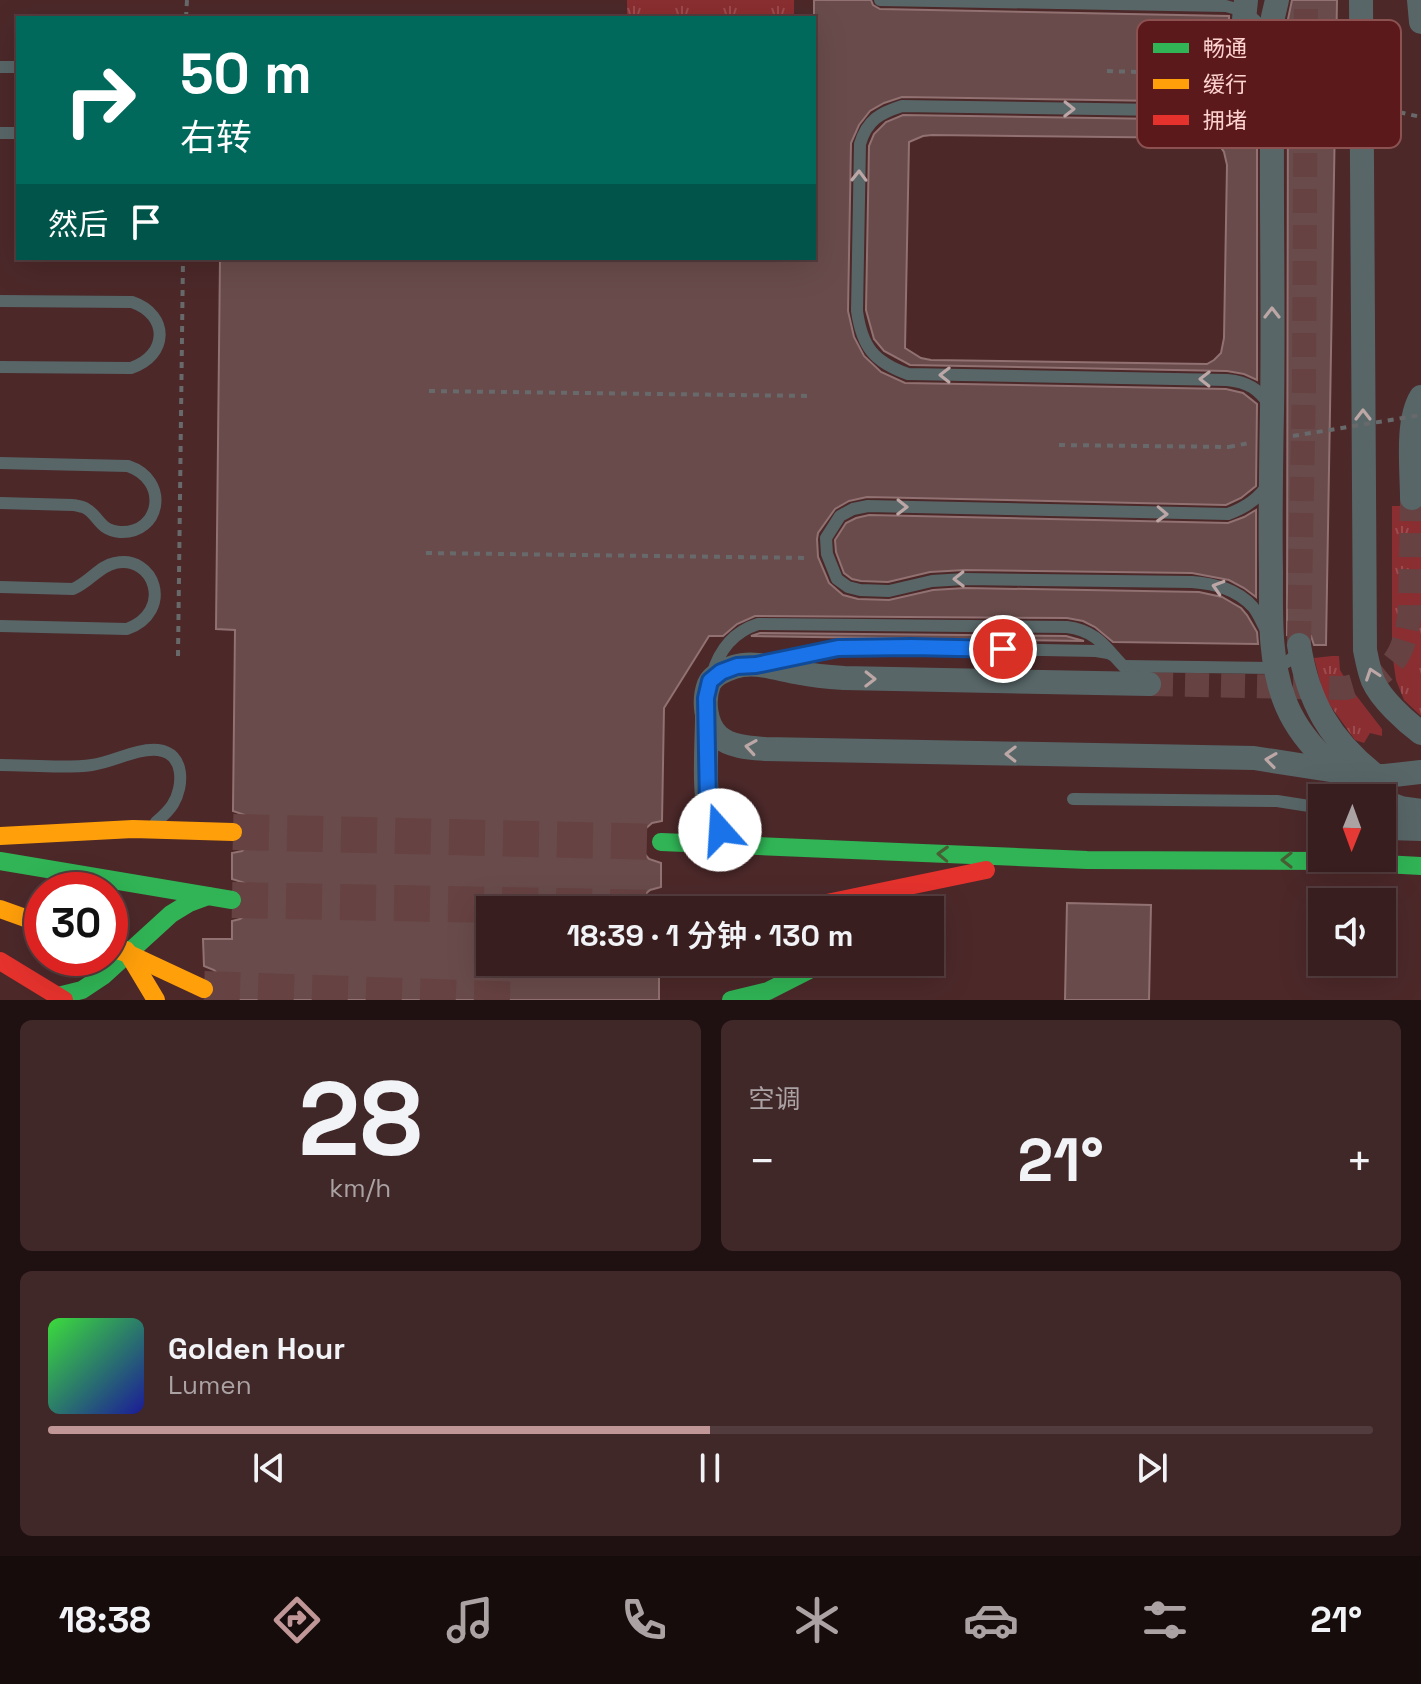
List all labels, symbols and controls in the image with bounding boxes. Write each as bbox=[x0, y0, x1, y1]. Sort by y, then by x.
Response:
legend bbox=[1137, 20, 1401, 148]
text: 畅通 bbox=[1203, 34, 1247, 62]
text: 50 m bbox=[180, 38, 312, 109]
icon: right bbox=[48, 48, 152, 152]
text: 缓行 bbox=[1203, 70, 1247, 98]
one-way arrow bbox=[1063, 100, 1076, 117]
text: 拥堵 bbox=[1203, 106, 1247, 134]
text: 右转 bbox=[180, 115, 252, 161]
one-way arrow bbox=[850, 169, 868, 182]
icon: arrive bbox=[124, 200, 168, 244]
text: 然后 bbox=[48, 205, 108, 244]
one-way arrow bbox=[1263, 306, 1281, 319]
one-way arrow bbox=[939, 366, 951, 384]
one-way arrow bbox=[1198, 371, 1211, 388]
one-way arrow bbox=[1354, 408, 1372, 421]
one-way arrow bbox=[896, 498, 909, 516]
one-way arrow bbox=[1156, 505, 1169, 522]
one-way arrow bbox=[952, 571, 965, 588]
one-way arrow bbox=[1212, 580, 1226, 596]
pin bbox=[969, 615, 1037, 683]
icon: arrive bbox=[981, 627, 1025, 671]
one-way arrow bbox=[1365, 668, 1381, 682]
one-way arrow bbox=[864, 670, 877, 687]
one-way arrow bbox=[745, 739, 758, 756]
one-way arrow bbox=[1004, 746, 1017, 763]
one-way arrow bbox=[1264, 752, 1278, 769]
north arrow bbox=[1308, 784, 1396, 872]
map controls bbox=[1308, 784, 1396, 976]
position arrow bbox=[678, 788, 762, 872]
one-way arrow bbox=[936, 846, 949, 863]
one-way arrow bbox=[1280, 851, 1293, 869]
speed limit sign: 30 bbox=[24, 872, 128, 976]
button: sound bbox=[1308, 888, 1396, 976]
text: 18:39 · 1 分钟 · 130 m bbox=[567, 916, 853, 955]
text: 28 bbox=[298, 1053, 422, 1185]
text: 空调 bbox=[749, 1082, 801, 1116]
text: 21° bbox=[1018, 1122, 1104, 1199]
text: − bbox=[749, 1133, 776, 1189]
text: + bbox=[1346, 1133, 1373, 1189]
text: km/h bbox=[329, 1171, 391, 1205]
text: Golden Hour bbox=[168, 1329, 345, 1368]
text: Lumen bbox=[168, 1368, 252, 1402]
icon: previous bbox=[247, 1446, 291, 1490]
icon: pause bbox=[688, 1446, 732, 1490]
icon: next bbox=[1130, 1446, 1174, 1490]
icon: directions bbox=[269, 1592, 325, 1648]
icon: music bbox=[442, 1592, 498, 1648]
icon: phone bbox=[616, 1592, 672, 1648]
icon: climate bbox=[789, 1592, 845, 1648]
icon: car bbox=[963, 1592, 1019, 1648]
icon: filters bbox=[1137, 1592, 1193, 1648]
text: 18:38 bbox=[59, 1597, 151, 1643]
text: 21° bbox=[1310, 1597, 1362, 1643]

